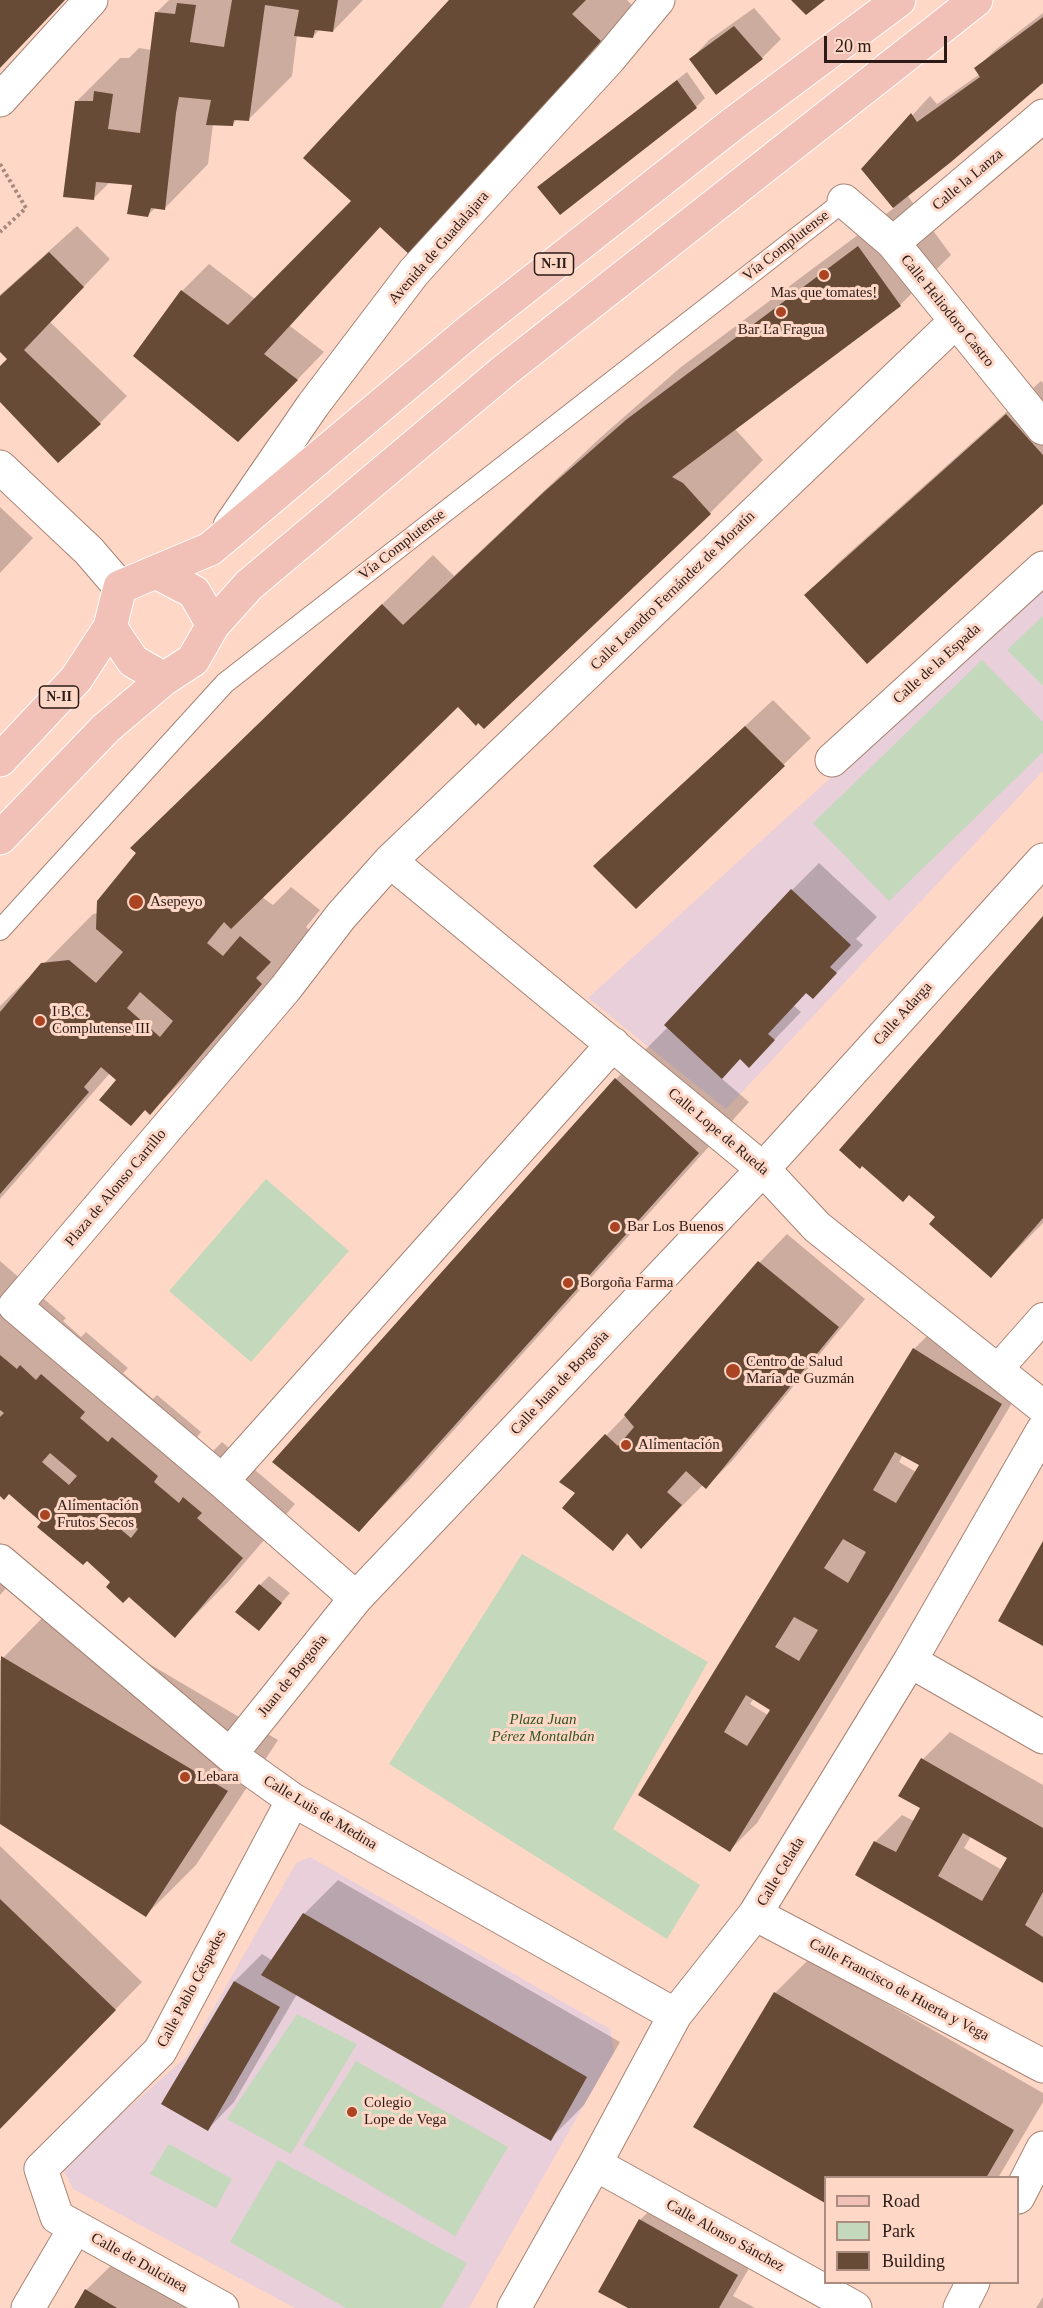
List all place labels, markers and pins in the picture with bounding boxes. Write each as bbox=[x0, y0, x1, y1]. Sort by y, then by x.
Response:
marker: Mas que tomates! bbox=[817, 268, 831, 282]
place label: Mas que tomates! bbox=[771, 284, 877, 302]
marker: Bar La Fragua bbox=[774, 305, 788, 319]
place label: Bar La Fragua bbox=[738, 321, 824, 339]
marker: Asepeyo bbox=[127, 893, 145, 911]
place label: Asepeyo bbox=[150, 893, 202, 911]
place label: I B.C. Complutense III bbox=[52, 1003, 150, 1038]
marker: I B.C. Complutense III bbox=[33, 1014, 47, 1028]
place label: Bar Los Buenos bbox=[627, 1218, 724, 1236]
marker: Bar Los Buenos bbox=[608, 1220, 622, 1234]
place label: Borgoña Farma bbox=[580, 1274, 673, 1292]
marker: Borgoña Farma bbox=[561, 1276, 575, 1290]
place label: Centro de Salud María de Guzmán bbox=[746, 1353, 854, 1388]
marker: Centro de Salud María de Guzmán bbox=[724, 1362, 742, 1380]
place label: Alimentación bbox=[638, 1436, 720, 1454]
marker: Alimentación bbox=[619, 1438, 633, 1452]
place label: Alimentación Frutos Secos bbox=[57, 1497, 139, 1532]
marker: Alimentación Frutos Secos bbox=[38, 1508, 52, 1522]
place label: Lebara bbox=[197, 1768, 239, 1786]
marker: Lebara bbox=[178, 1770, 192, 1784]
place label: Colegio Lope de Vega bbox=[364, 2094, 446, 2129]
marker: Colegio Lope de Vega bbox=[345, 2105, 359, 2119]

